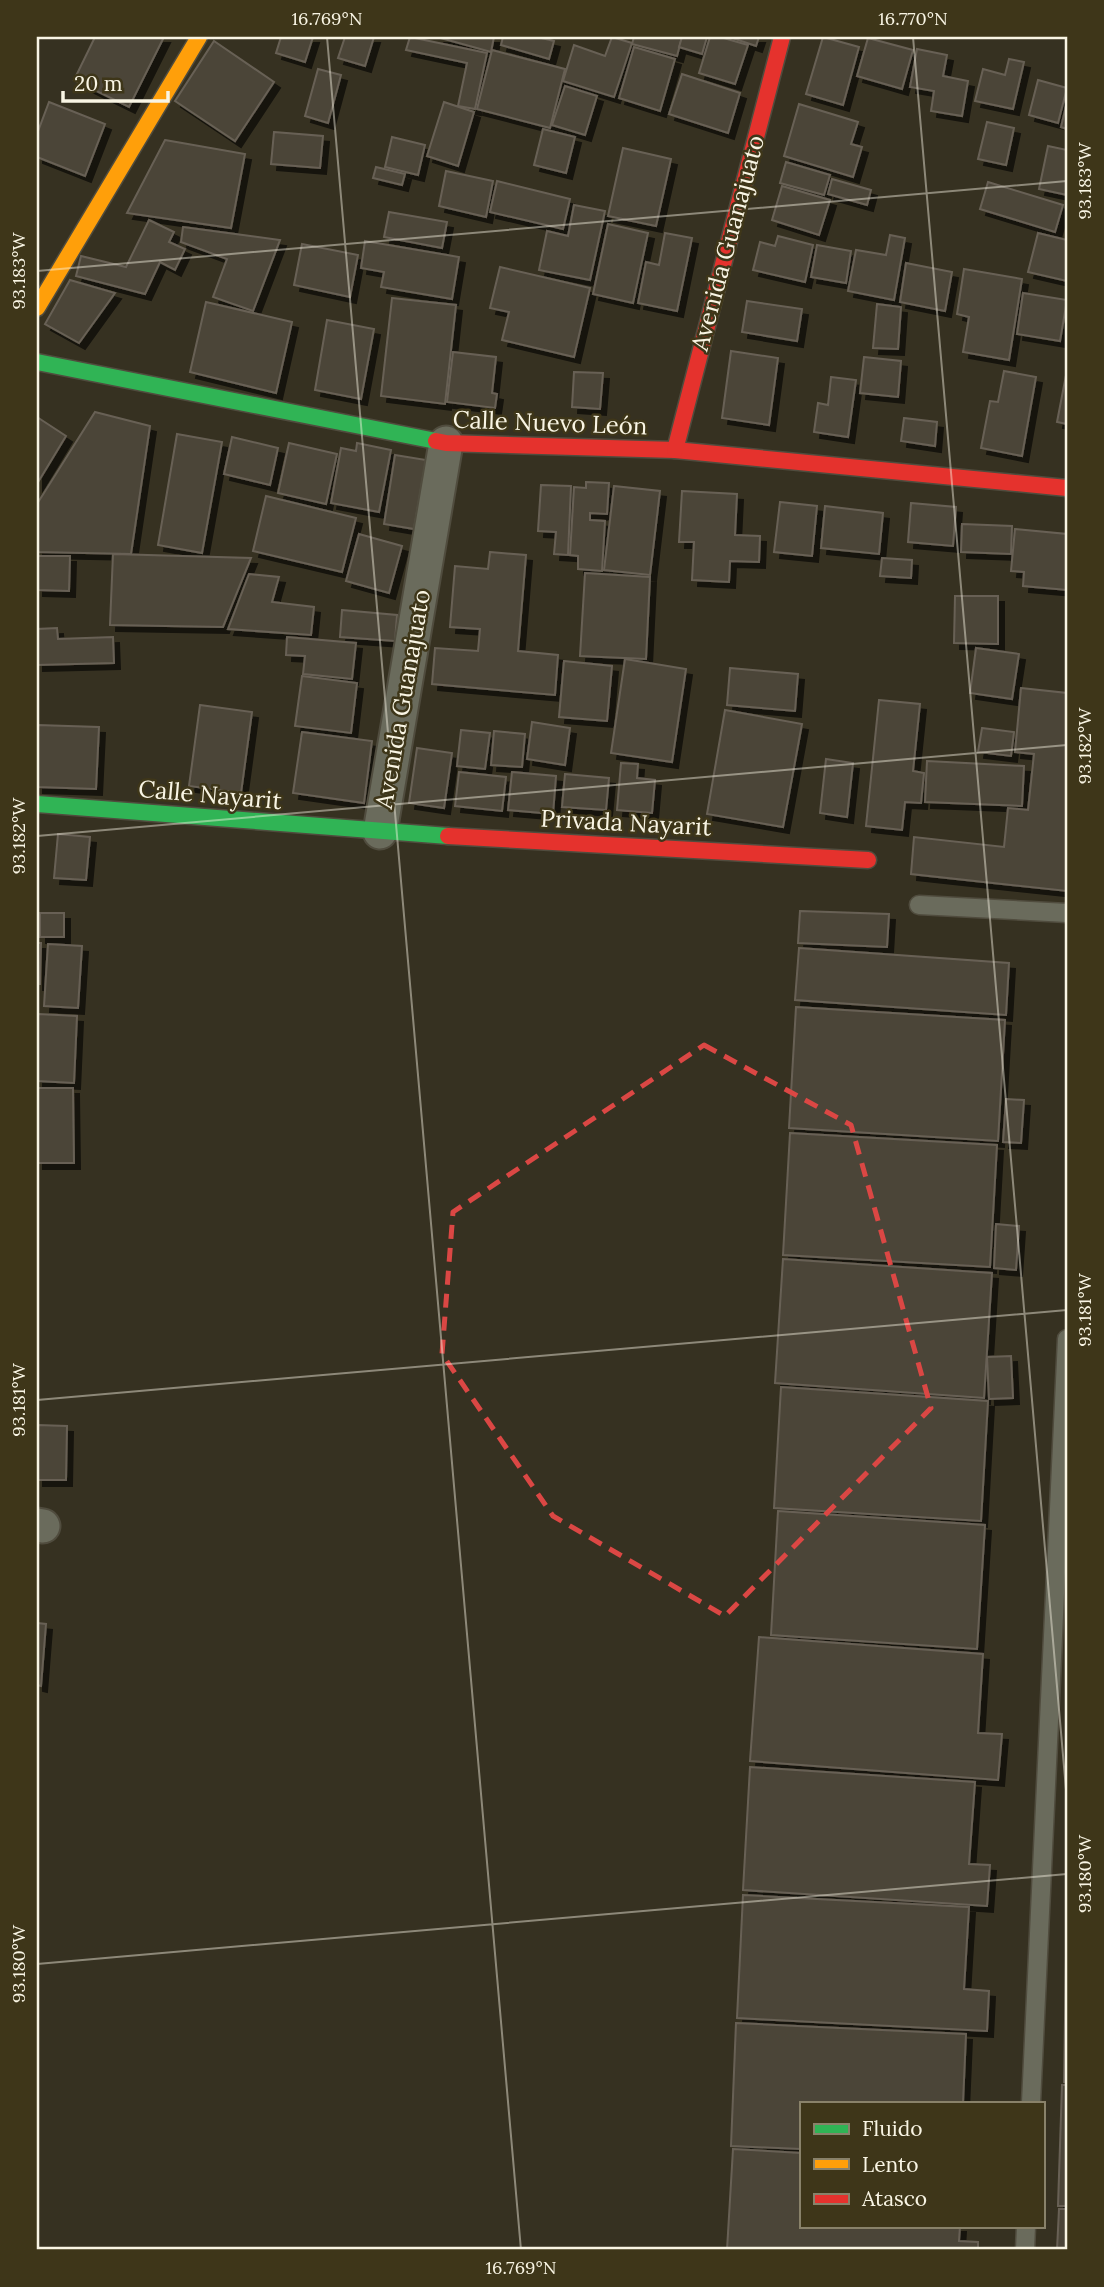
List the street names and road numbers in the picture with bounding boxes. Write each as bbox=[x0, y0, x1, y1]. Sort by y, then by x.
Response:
street label: Avenida Guanajuato bbox=[684, 132, 771, 355]
street label: Calle Nuevo León bbox=[452, 404, 648, 441]
street label: Avenida Guanajuato bbox=[368, 587, 437, 812]
street label: Calle Nayarit bbox=[137, 773, 284, 816]
street label: Privada Nayarit bbox=[540, 803, 713, 842]

